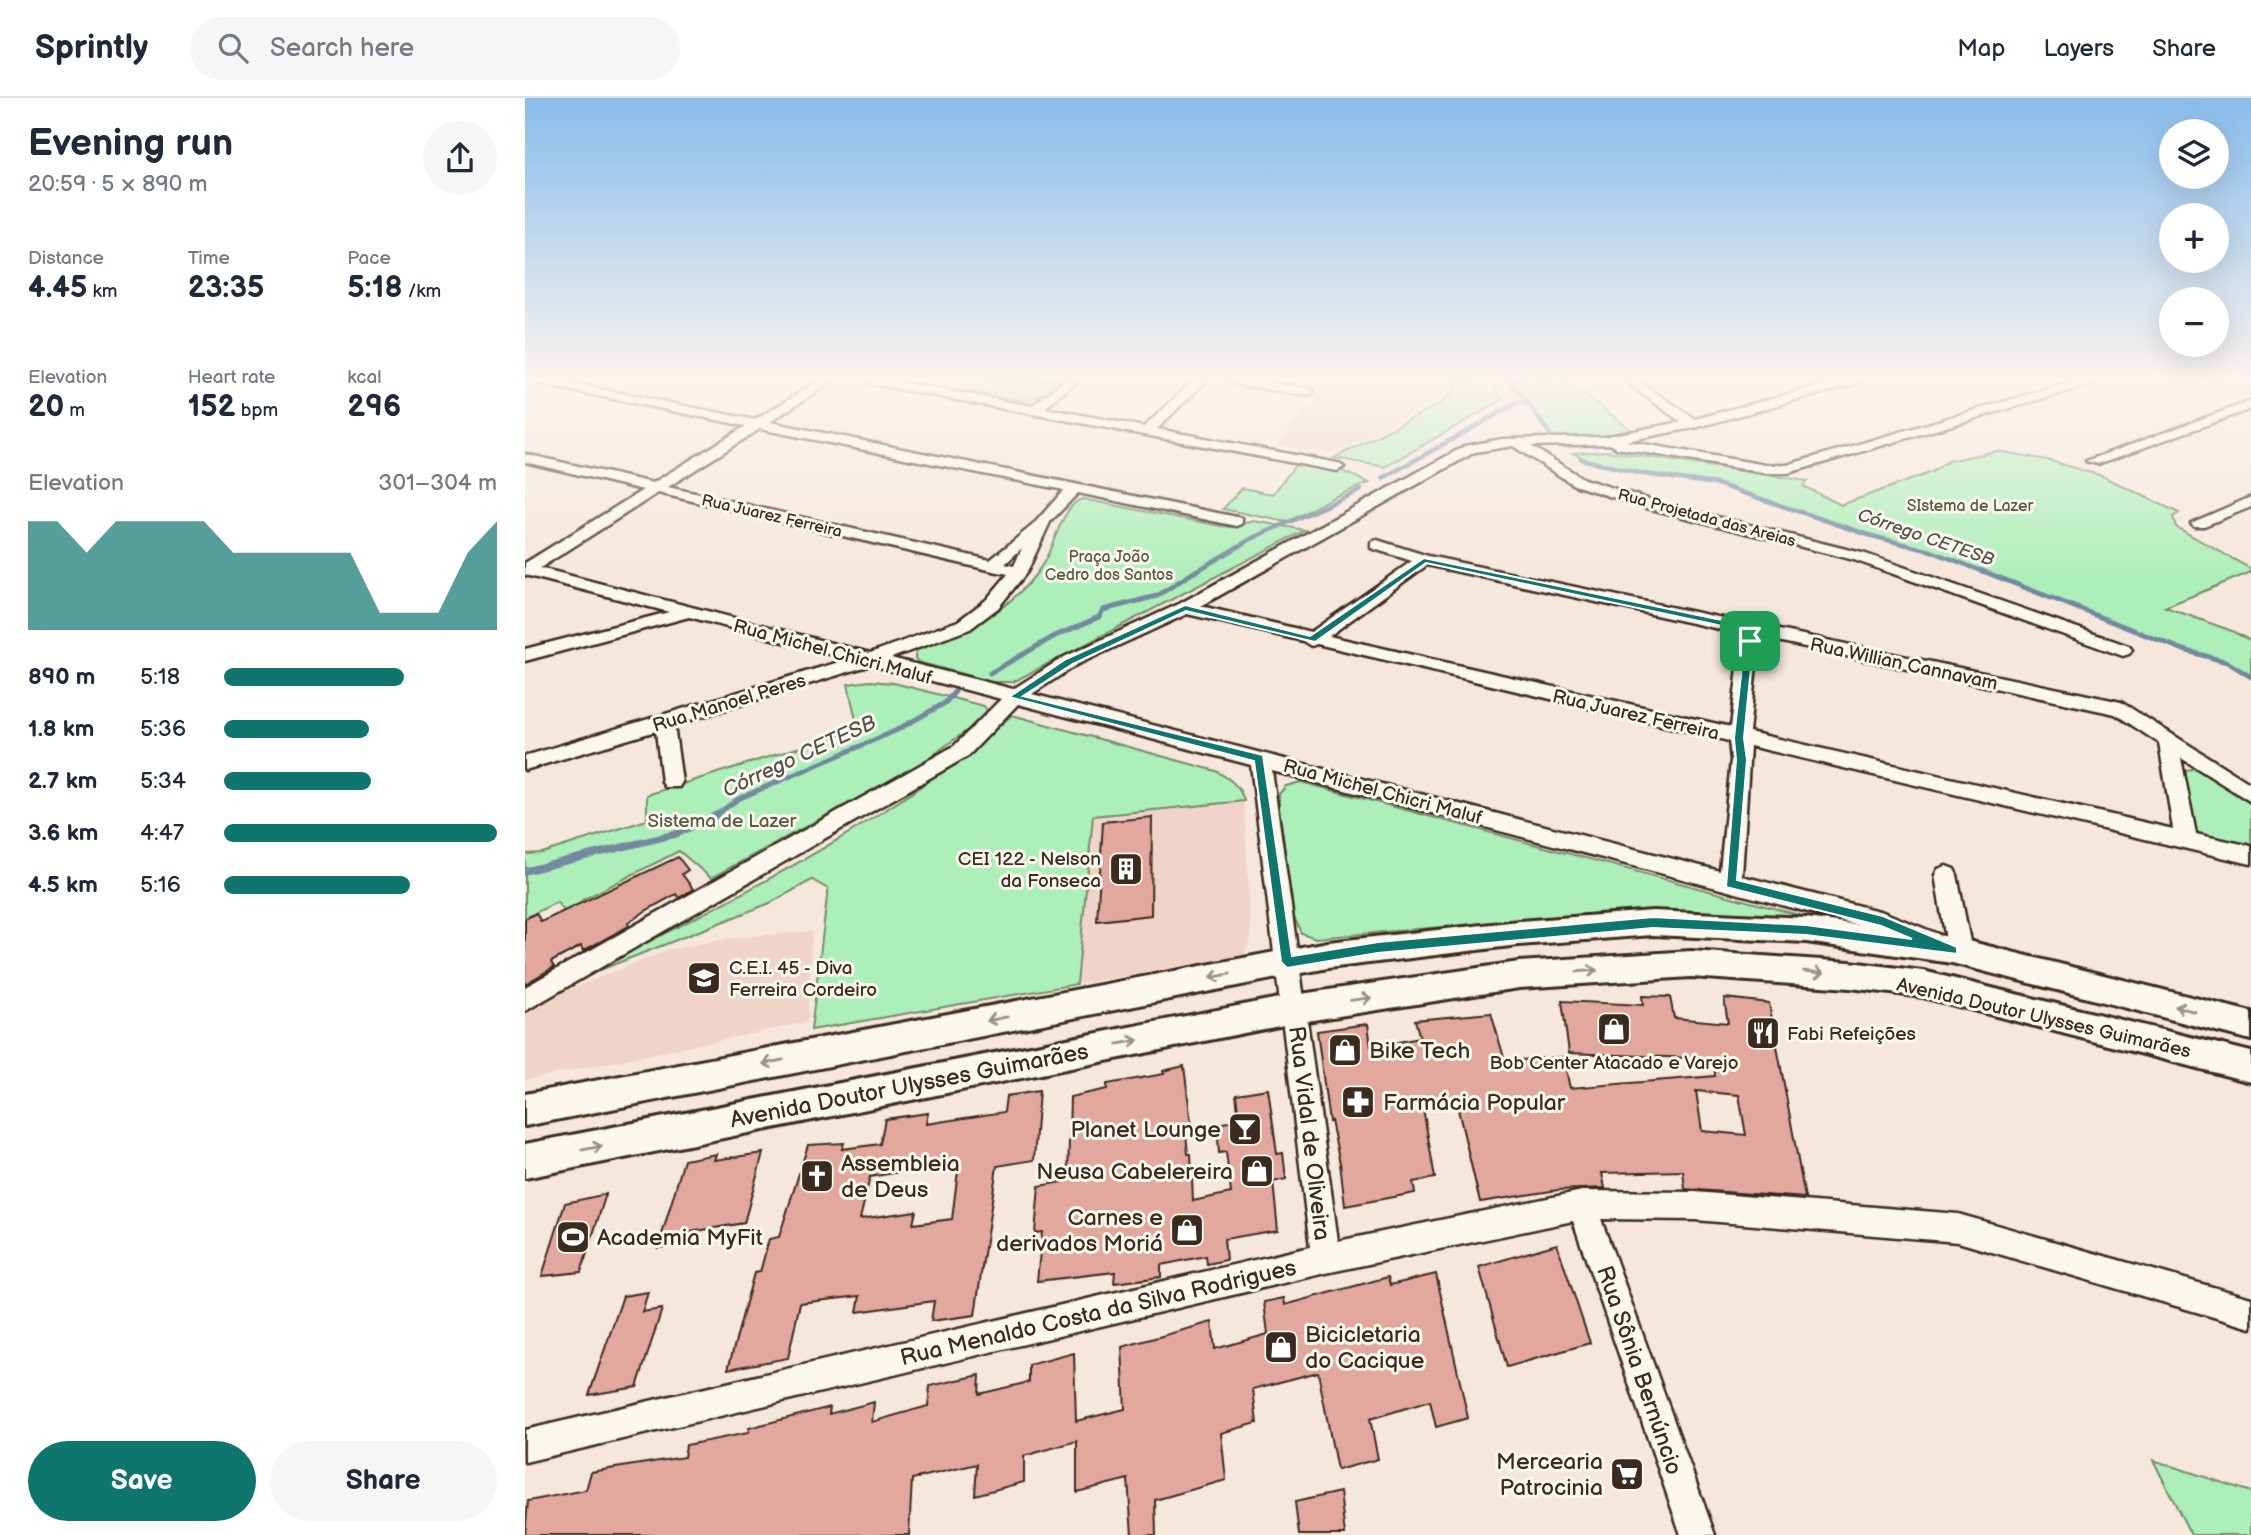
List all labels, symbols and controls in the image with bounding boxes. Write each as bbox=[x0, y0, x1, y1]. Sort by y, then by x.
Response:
search box bbox=[190, 17, 680, 80]
text: Sprintly bbox=[35, 28, 148, 68]
icon: search bbox=[214, 29, 252, 67]
text: Search here bbox=[270, 33, 414, 64]
text: Map bbox=[1957, 34, 2005, 63]
text: Layers bbox=[2043, 34, 2114, 63]
text: Share bbox=[2152, 34, 2216, 63]
map controls bbox=[2159, 119, 2229, 357]
button: layers bbox=[2159, 119, 2229, 189]
text: Evening run bbox=[28, 121, 233, 166]
button: share bbox=[423, 121, 497, 195]
text: 20:59 · 5 × 890 m bbox=[28, 170, 208, 198]
button: + bbox=[2159, 203, 2229, 273]
text: Distance bbox=[28, 247, 104, 270]
text: Time bbox=[188, 247, 230, 270]
text: Pace bbox=[347, 247, 391, 270]
text: 4.45 bbox=[28, 270, 87, 306]
text: 23:35 bbox=[188, 270, 264, 306]
text: 5:18 bbox=[347, 270, 403, 306]
text: km bbox=[87, 280, 117, 303]
text: /km bbox=[403, 280, 441, 303]
button: − bbox=[2159, 287, 2229, 357]
text: Elevation bbox=[28, 366, 107, 389]
text: Heart rate bbox=[188, 366, 275, 389]
text: kcal bbox=[347, 366, 381, 389]
text: 20 bbox=[28, 389, 64, 425]
text: 152 bbox=[188, 389, 236, 425]
text: 296 bbox=[347, 389, 401, 425]
text: m bbox=[64, 399, 85, 422]
text: bpm bbox=[236, 399, 278, 422]
text: Elevation bbox=[28, 469, 124, 497]
text: 301–304 m bbox=[378, 469, 497, 497]
street label: Rua Projetada das Areias bbox=[1616, 486, 1798, 551]
street label: Rua Juarez Ferreira bbox=[700, 491, 844, 542]
park label: SIstema de Lazer bbox=[1907, 497, 2033, 516]
water label: Córrego CETESB bbox=[1855, 504, 1997, 571]
park label: Praça João Cedro dos Santos bbox=[1045, 548, 1173, 585]
pin bbox=[1720, 611, 1780, 671]
street label: Rua Michel Chicri Maluf bbox=[731, 615, 935, 690]
icon: arrive bbox=[1731, 622, 1769, 660]
street label: Rua Willian Cannavam bbox=[1808, 633, 2000, 696]
text: 890 m bbox=[28, 663, 95, 691]
text: 5:18 bbox=[140, 663, 180, 691]
street label: Rua Manoel Peres bbox=[650, 669, 809, 738]
street label: Rua Juarez Ferreira bbox=[1550, 685, 1721, 746]
water label: Córrego CETESB bbox=[718, 710, 880, 803]
text: 1.8 km bbox=[28, 715, 94, 743]
text: 5:36 bbox=[140, 715, 186, 743]
street label: Rua Michel Chicri Maluf bbox=[1281, 755, 1485, 830]
text: 2.7 km bbox=[28, 767, 97, 795]
text: 5:34 bbox=[140, 767, 186, 795]
park label: Sistema de Lazer bbox=[648, 810, 798, 833]
text: 3.6 km bbox=[28, 819, 98, 847]
text: 4:47 bbox=[140, 819, 184, 847]
place label: CEI 122 - Nelson da Fonseca bbox=[958, 848, 1101, 893]
building icon: CEI 122 - Nelson da Fonseca bbox=[1107, 850, 1145, 888]
text: 4.5 km bbox=[28, 871, 98, 899]
text: 5:16 bbox=[140, 871, 181, 899]
place label: C.E.I. 45 - Diva Ferreira Cordeiro bbox=[729, 957, 877, 1002]
school or university icon: C.E.I. 45 - Diva Ferreira Cordeiro bbox=[685, 959, 723, 997]
one-way arrow bbox=[1575, 964, 1598, 977]
one-way arrow bbox=[1802, 966, 1825, 979]
one-way arrow bbox=[1209, 969, 1232, 983]
street label: Avenida Doutor Ulysses Guimarães bbox=[1894, 973, 2193, 1064]
one-way arrow bbox=[1349, 992, 1372, 1005]
one-way arrow bbox=[2174, 1002, 2197, 1015]
shop icon: Bob Center Atacado e Varejo bbox=[1595, 1010, 1633, 1048]
one-way arrow bbox=[986, 1013, 1009, 1026]
restaurant icon: Fabi Refeições bbox=[1744, 1014, 1782, 1052]
place label: Fabi Refeições bbox=[1787, 1023, 1916, 1046]
street label: Rua Vidal de Oliveira bbox=[1282, 1024, 1336, 1242]
shop icon: Bike Tech bbox=[1326, 1031, 1364, 1069]
one-way arrow bbox=[1116, 1035, 1139, 1048]
street label: Avenida Doutor Ulysses Guimarães bbox=[728, 1037, 1091, 1134]
place label: Bike Tech bbox=[1369, 1037, 1470, 1065]
place label: Bob Center Atacado e Varejo bbox=[1490, 1052, 1738, 1075]
one-way arrow bbox=[762, 1056, 785, 1069]
pharmacy icon: Farmácia Popular bbox=[1339, 1083, 1377, 1121]
place label: Farmácia Popular bbox=[1383, 1089, 1566, 1117]
bar icon: Planet Lounge bbox=[1226, 1110, 1264, 1148]
place label: Planet Lounge bbox=[1071, 1116, 1221, 1144]
one-way arrow bbox=[580, 1140, 603, 1154]
place label: Assembleia de Deus bbox=[841, 1150, 960, 1204]
shop icon: Neusa Cabelereira bbox=[1238, 1152, 1276, 1190]
church icon: Assembleia de Deus bbox=[798, 1157, 836, 1195]
place label: Neusa Cabelereira bbox=[1036, 1158, 1233, 1186]
place label: Carnes e derivados Moriá bbox=[996, 1204, 1163, 1258]
shop icon: Carnes e derivados Moriá bbox=[1168, 1211, 1206, 1249]
sports icon: Academia MyFit bbox=[554, 1218, 592, 1256]
place label: Academia MyFit bbox=[597, 1224, 763, 1252]
street label: Rua Menaldo Costa da Silva Rodrigues bbox=[898, 1254, 1299, 1372]
street label: Rua Sônia Bernúncio bbox=[1590, 1262, 1688, 1479]
place label: Bicicletaria do Cacique bbox=[1305, 1321, 1424, 1375]
shop icon: Bicicletaria do Cacique bbox=[1262, 1328, 1300, 1366]
button: Save bbox=[28, 1441, 256, 1521]
button: Share bbox=[270, 1441, 497, 1521]
place label: Mercearia Patrocinia bbox=[1496, 1448, 1603, 1502]
supermarket icon: Mercearia Patrocinia bbox=[1608, 1455, 1646, 1493]

